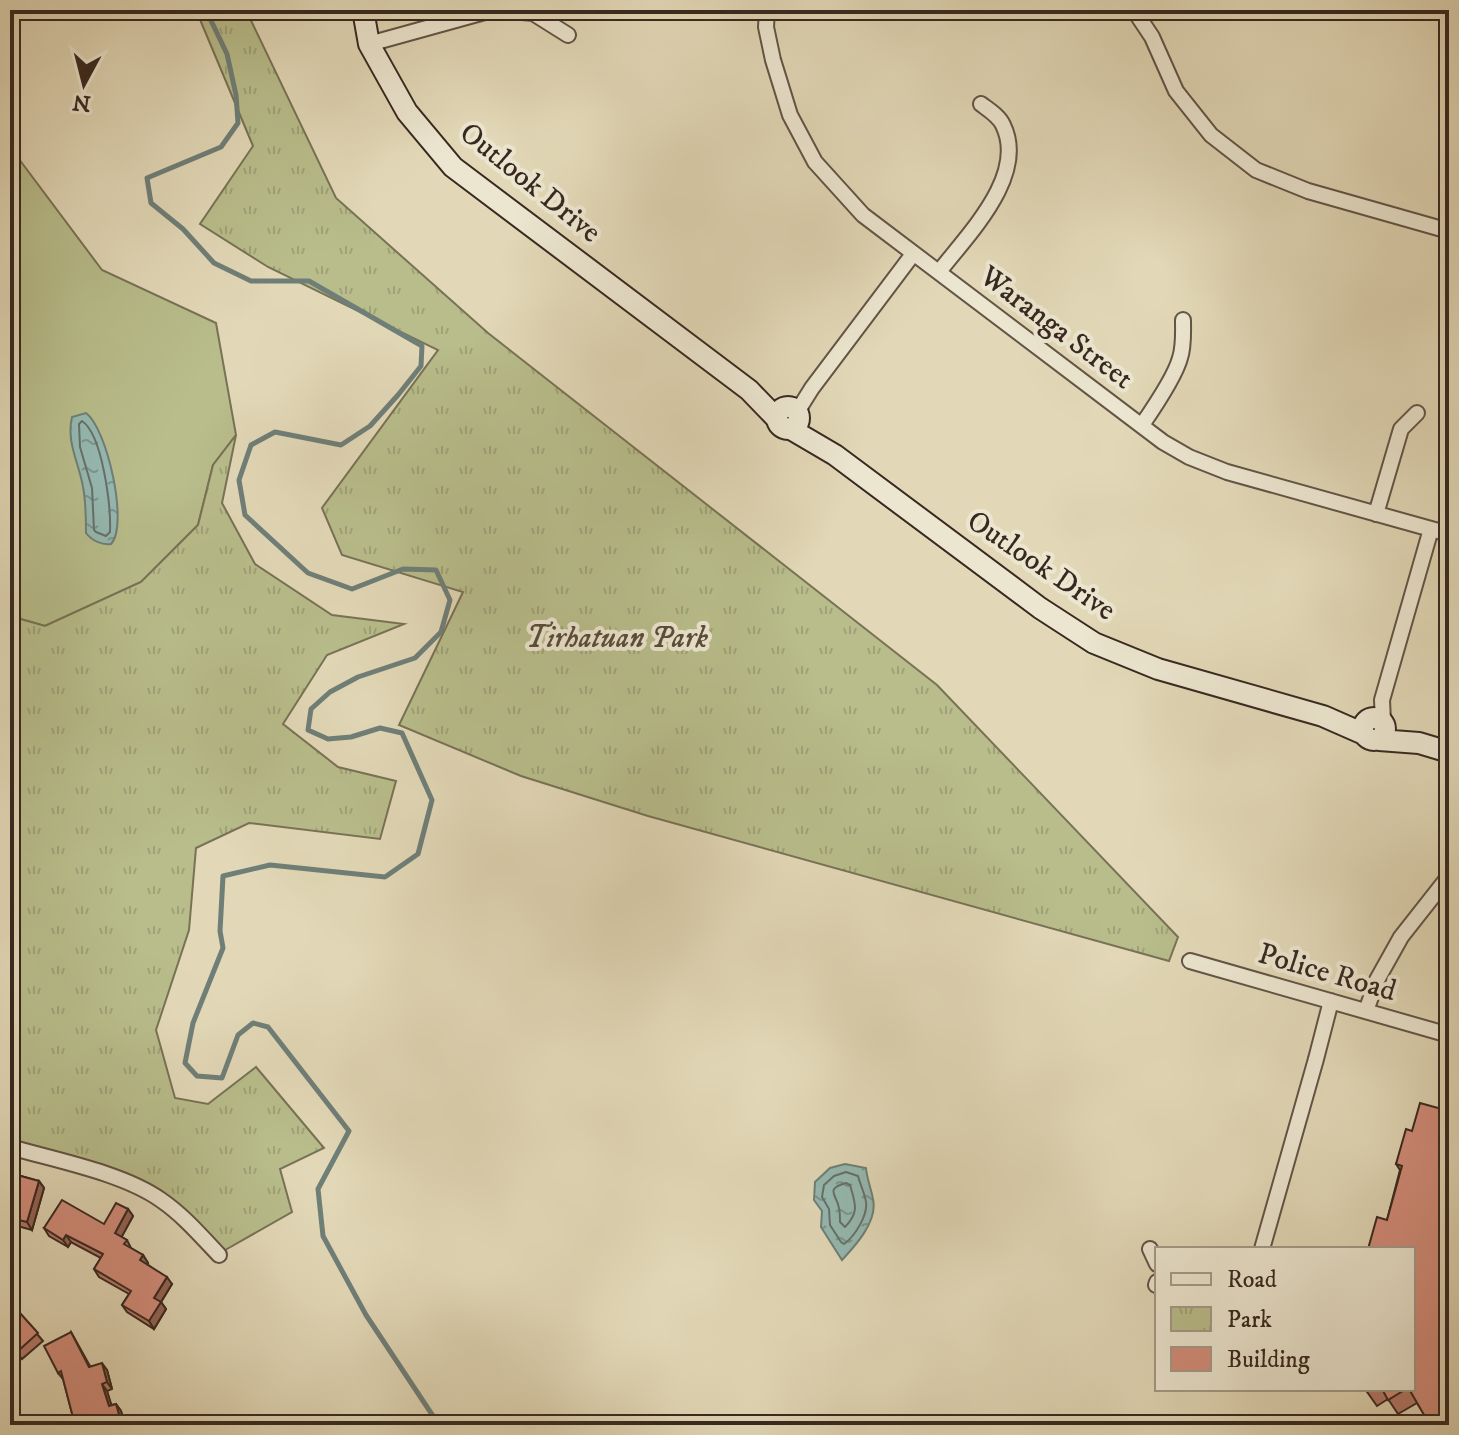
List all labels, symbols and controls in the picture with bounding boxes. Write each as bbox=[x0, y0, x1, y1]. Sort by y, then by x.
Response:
north arrow bbox=[44, 44, 124, 124]
text: N bbox=[71, 88, 92, 117]
street label: Outlook Drive bbox=[452, 115, 608, 251]
street label: Waranga Street bbox=[971, 258, 1140, 398]
street label: Outlook Drive bbox=[960, 503, 1122, 629]
park label: Tirhatuan Park bbox=[526, 620, 709, 657]
street label: Police Road bbox=[1254, 936, 1400, 1010]
legend bbox=[1155, 1247, 1415, 1391]
text: Road bbox=[1227, 1265, 1277, 1295]
text: Park bbox=[1227, 1305, 1272, 1335]
text: Building bbox=[1227, 1345, 1310, 1375]

